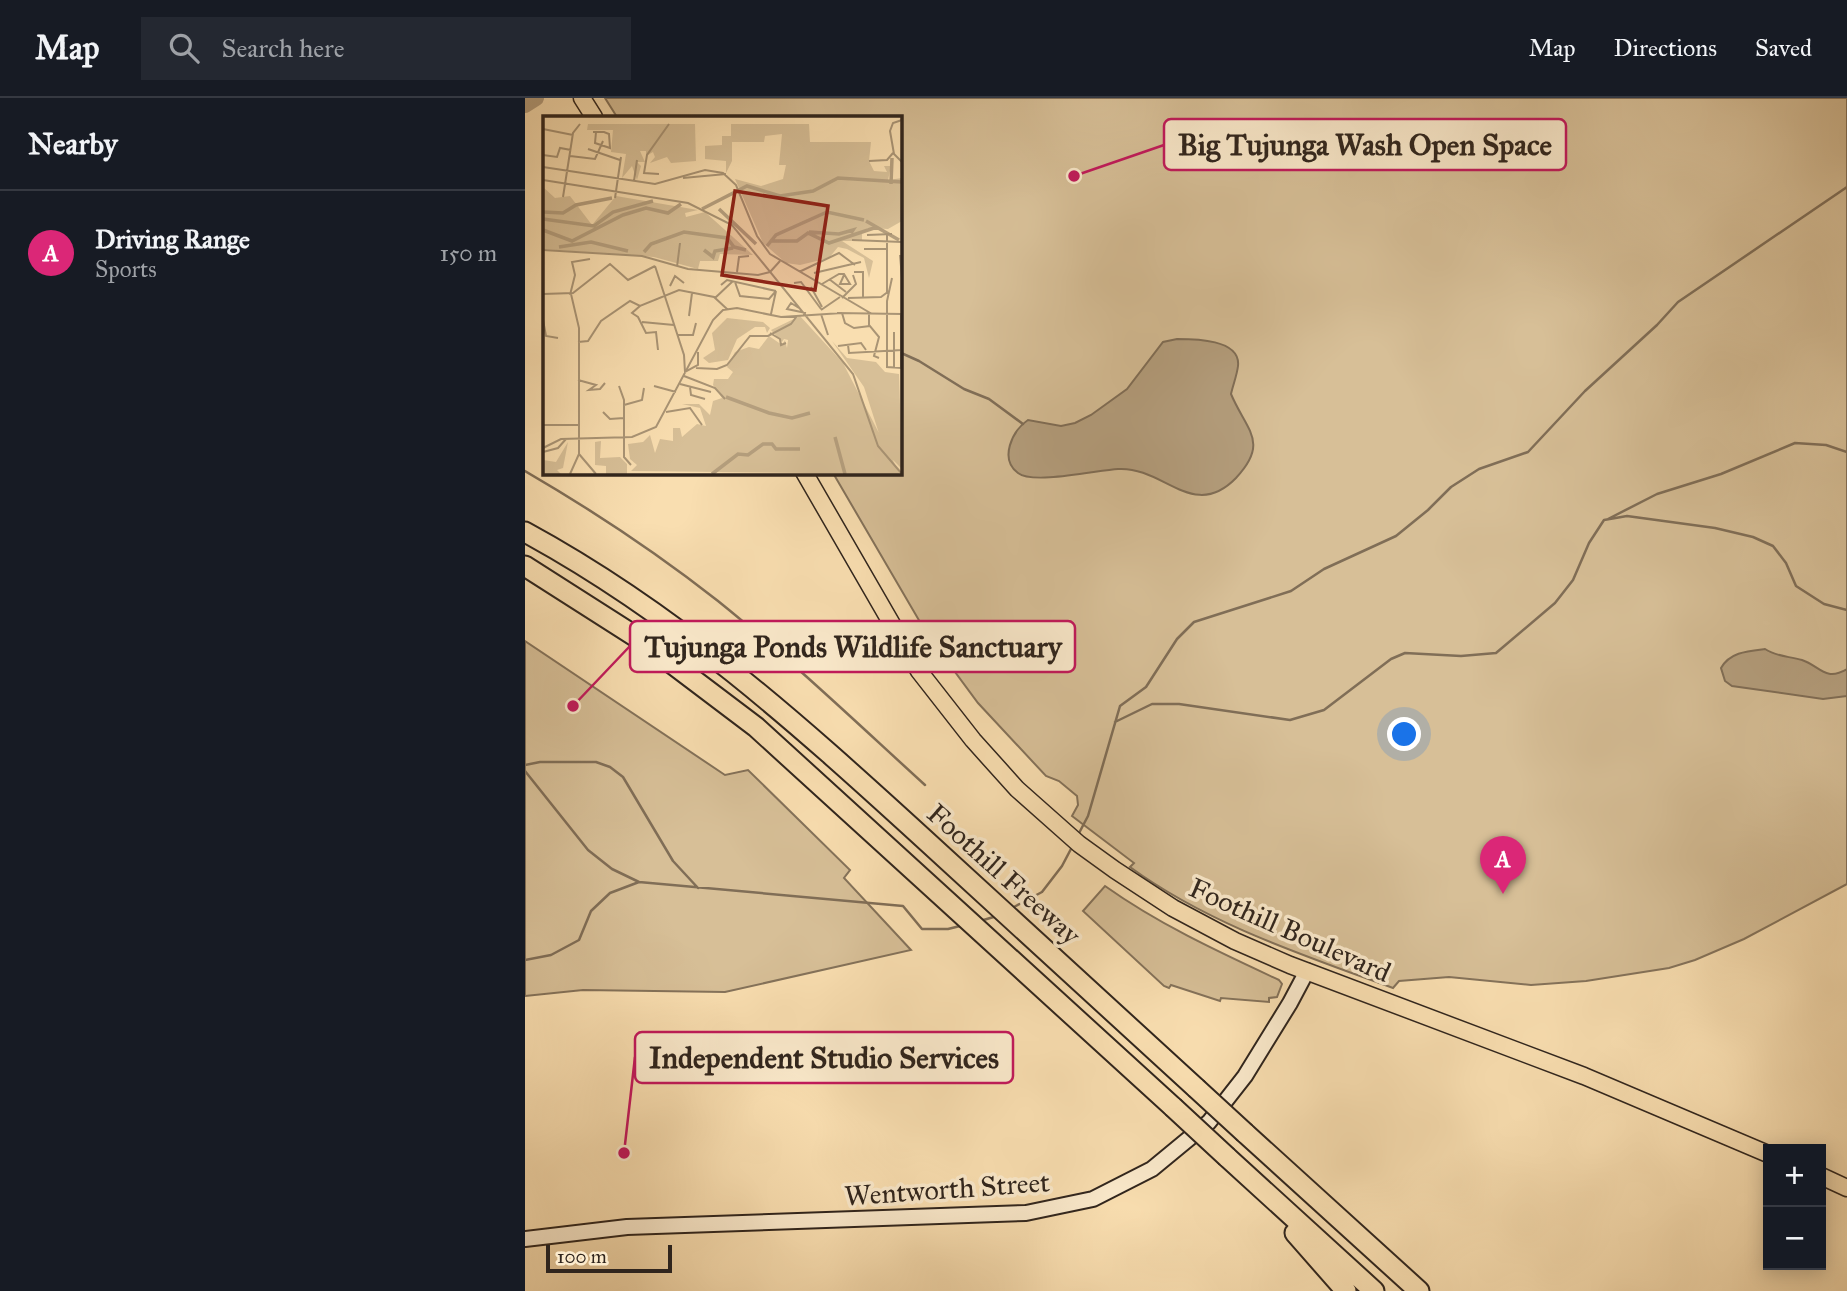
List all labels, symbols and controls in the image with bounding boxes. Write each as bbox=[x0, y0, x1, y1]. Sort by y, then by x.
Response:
search box bbox=[141, 17, 631, 80]
text: Map bbox=[35, 28, 99, 68]
icon: search bbox=[165, 29, 203, 67]
text: Search here bbox=[221, 32, 345, 64]
text: Map bbox=[1529, 33, 1576, 63]
text: Directions bbox=[1614, 33, 1717, 63]
text: Saved bbox=[1755, 33, 1812, 63]
inset map bbox=[543, 116, 901, 474]
callout: Big Tujunga Wash Open Space bbox=[1164, 119, 1566, 170]
text: Nearby bbox=[28, 126, 118, 162]
text: Big Tujunga Wash Open Space bbox=[1178, 127, 1553, 163]
text: Driving Range bbox=[95, 223, 250, 255]
text: A bbox=[43, 239, 59, 267]
text: 150 m bbox=[440, 239, 497, 267]
text: Sports bbox=[95, 255, 157, 283]
callout: Tujunga Ponds Wildlife Sanctuary bbox=[630, 621, 1075, 672]
text: Tujunga Ponds Wildlife Sanctuary bbox=[644, 629, 1063, 665]
your location bbox=[1387, 717, 1421, 751]
street label: Foothill Freeway bbox=[920, 796, 1089, 953]
pin: A bbox=[1480, 836, 1526, 894]
street label: Foothill Boulevard bbox=[1184, 870, 1396, 990]
callout: Independent Studio Services bbox=[635, 1032, 1013, 1083]
text: Independent Studio Services bbox=[649, 1040, 999, 1076]
map controls bbox=[1763, 1144, 1826, 1270]
button: + bbox=[1763, 1144, 1826, 1207]
street label: Wentworth Street bbox=[843, 1164, 1051, 1214]
button: − bbox=[1763, 1207, 1826, 1270]
scale bar bbox=[546, 1242, 672, 1274]
text: 100 m bbox=[557, 1245, 607, 1268]

